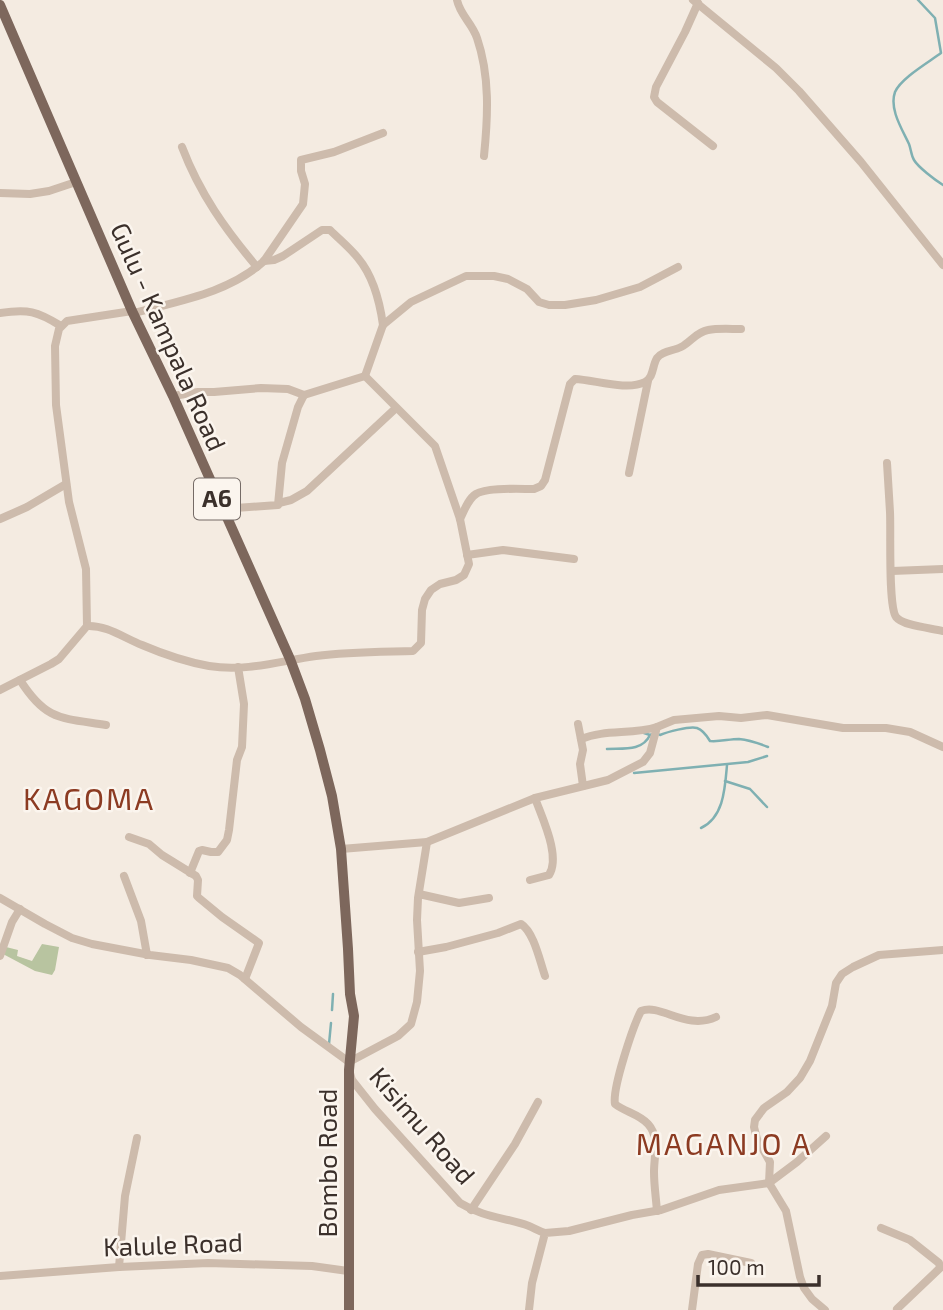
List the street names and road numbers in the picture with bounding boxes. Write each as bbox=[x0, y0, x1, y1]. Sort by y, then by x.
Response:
street label: Gulu - Kampala Road bbox=[105, 218, 234, 455]
road number: A6 bbox=[194, 478, 240, 520]
street label: Kisimu Road bbox=[364, 1060, 482, 1190]
street label: Bombo Road bbox=[311, 1089, 342, 1237]
street label: Kalule Road bbox=[103, 1226, 243, 1261]

